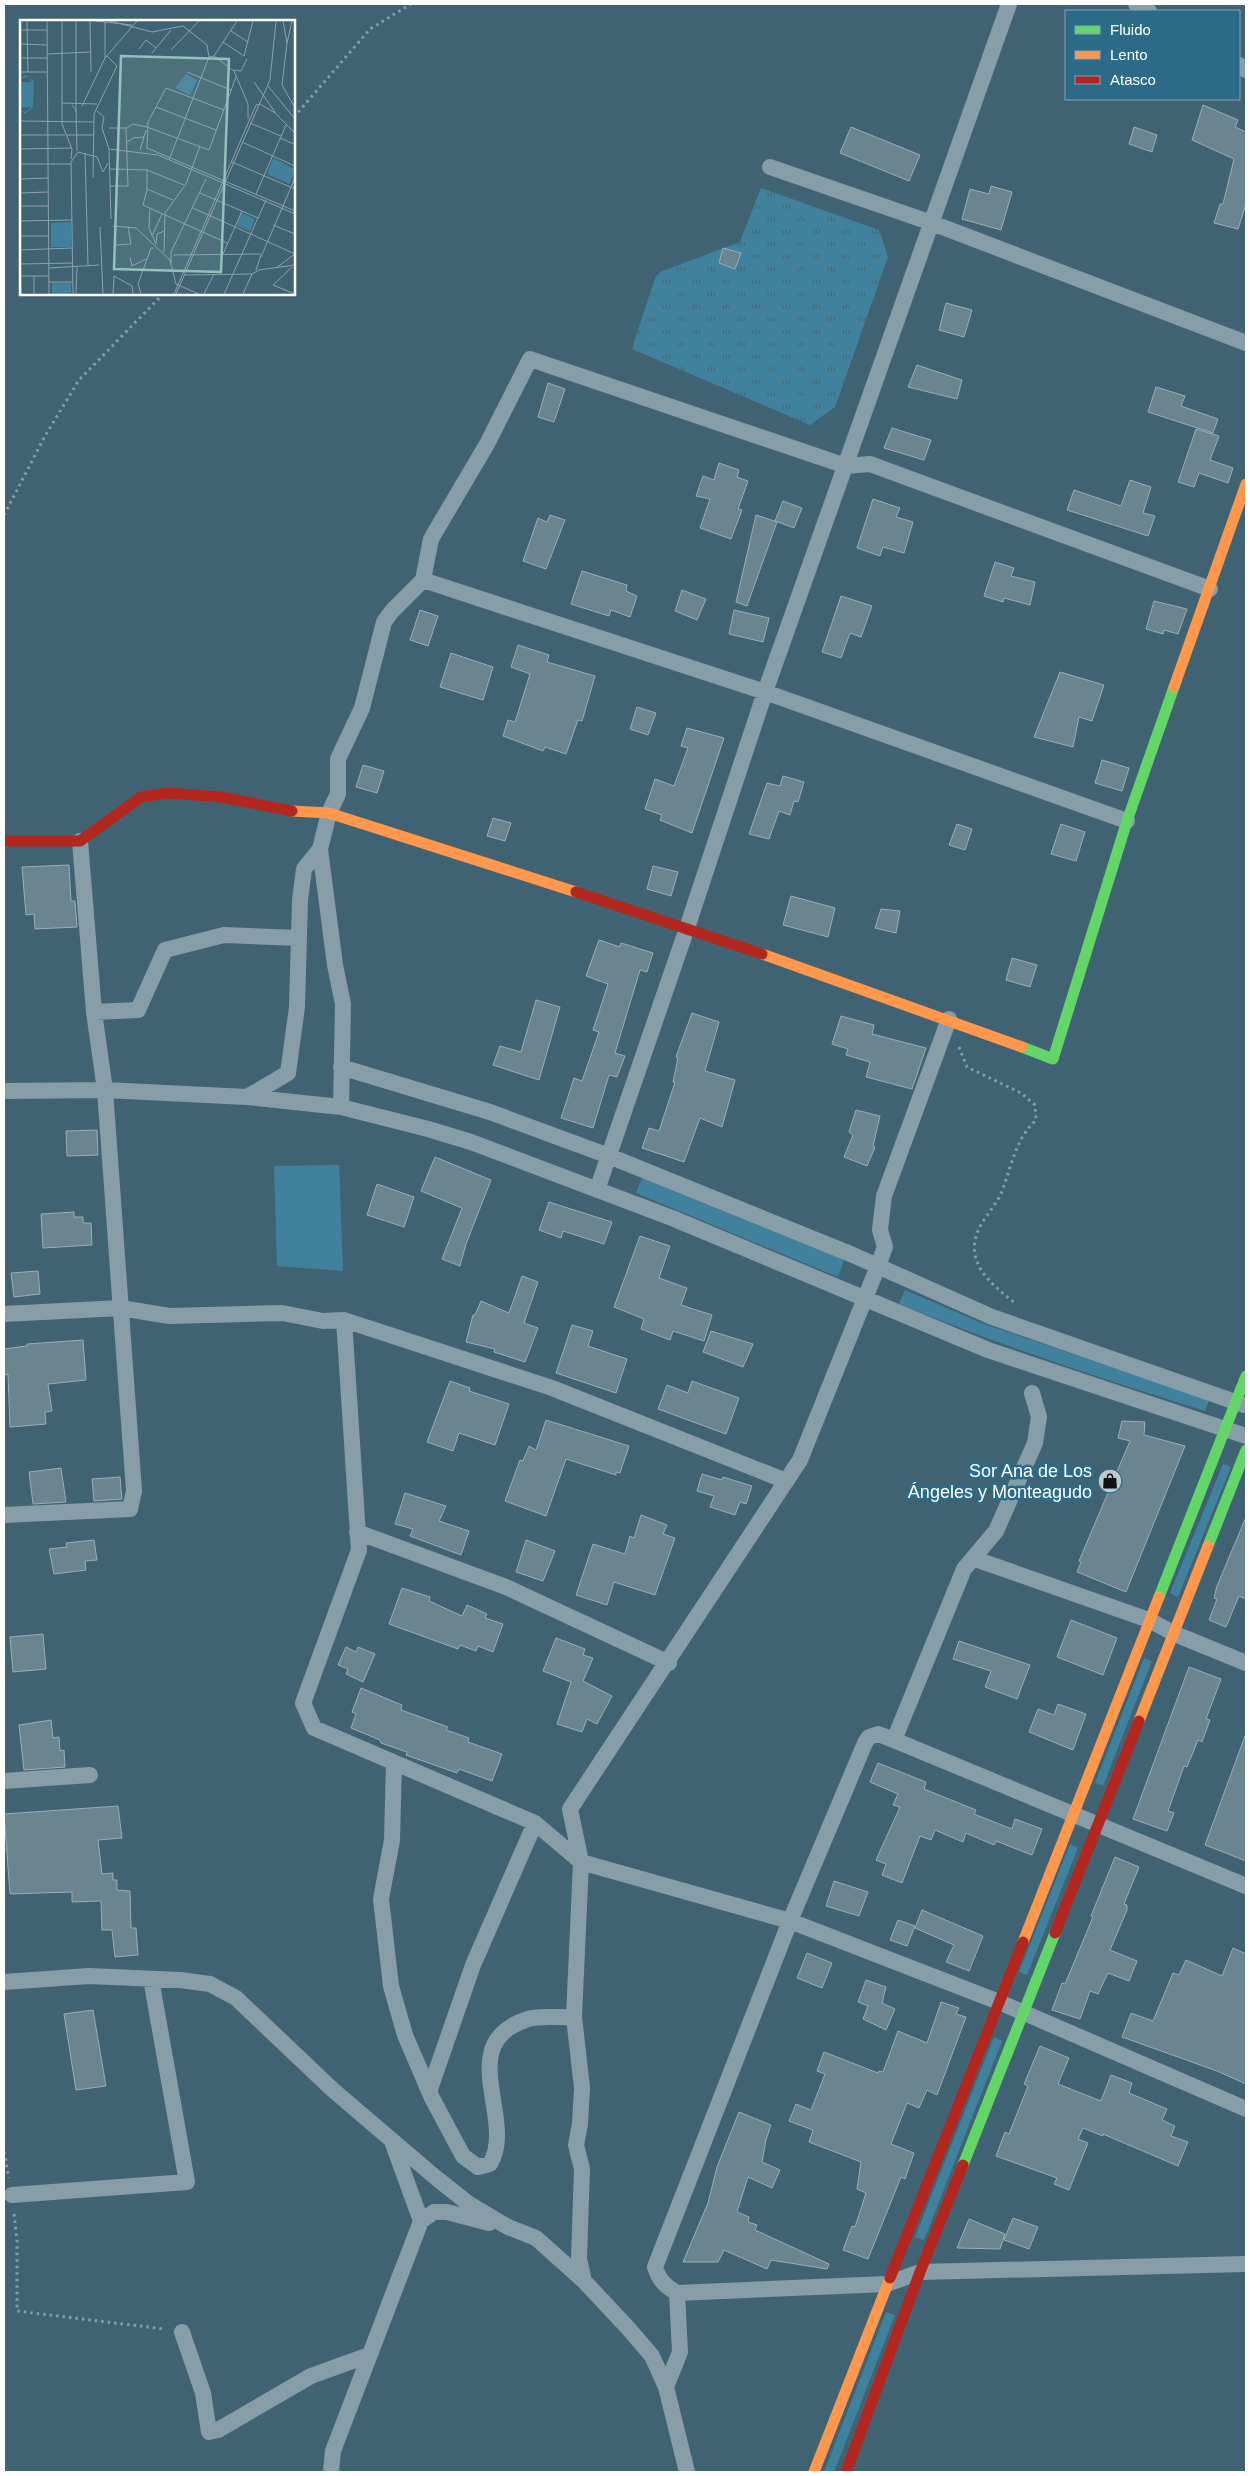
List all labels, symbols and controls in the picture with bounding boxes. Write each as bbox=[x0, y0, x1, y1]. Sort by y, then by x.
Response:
legend bbox=[1065, 10, 1240, 100]
inset map bbox=[20, 20, 295, 295]
text: Fluido bbox=[1110, 21, 1151, 38]
text: Lento bbox=[1110, 46, 1148, 63]
text: Atasco bbox=[1110, 71, 1156, 88]
place label: Sor Ana de Los Ángeles y Monteagudo bbox=[908, 1461, 1092, 1502]
shop icon: Sor Ana de Los Ángeles y Monteagudo bbox=[1097, 1468, 1123, 1494]

